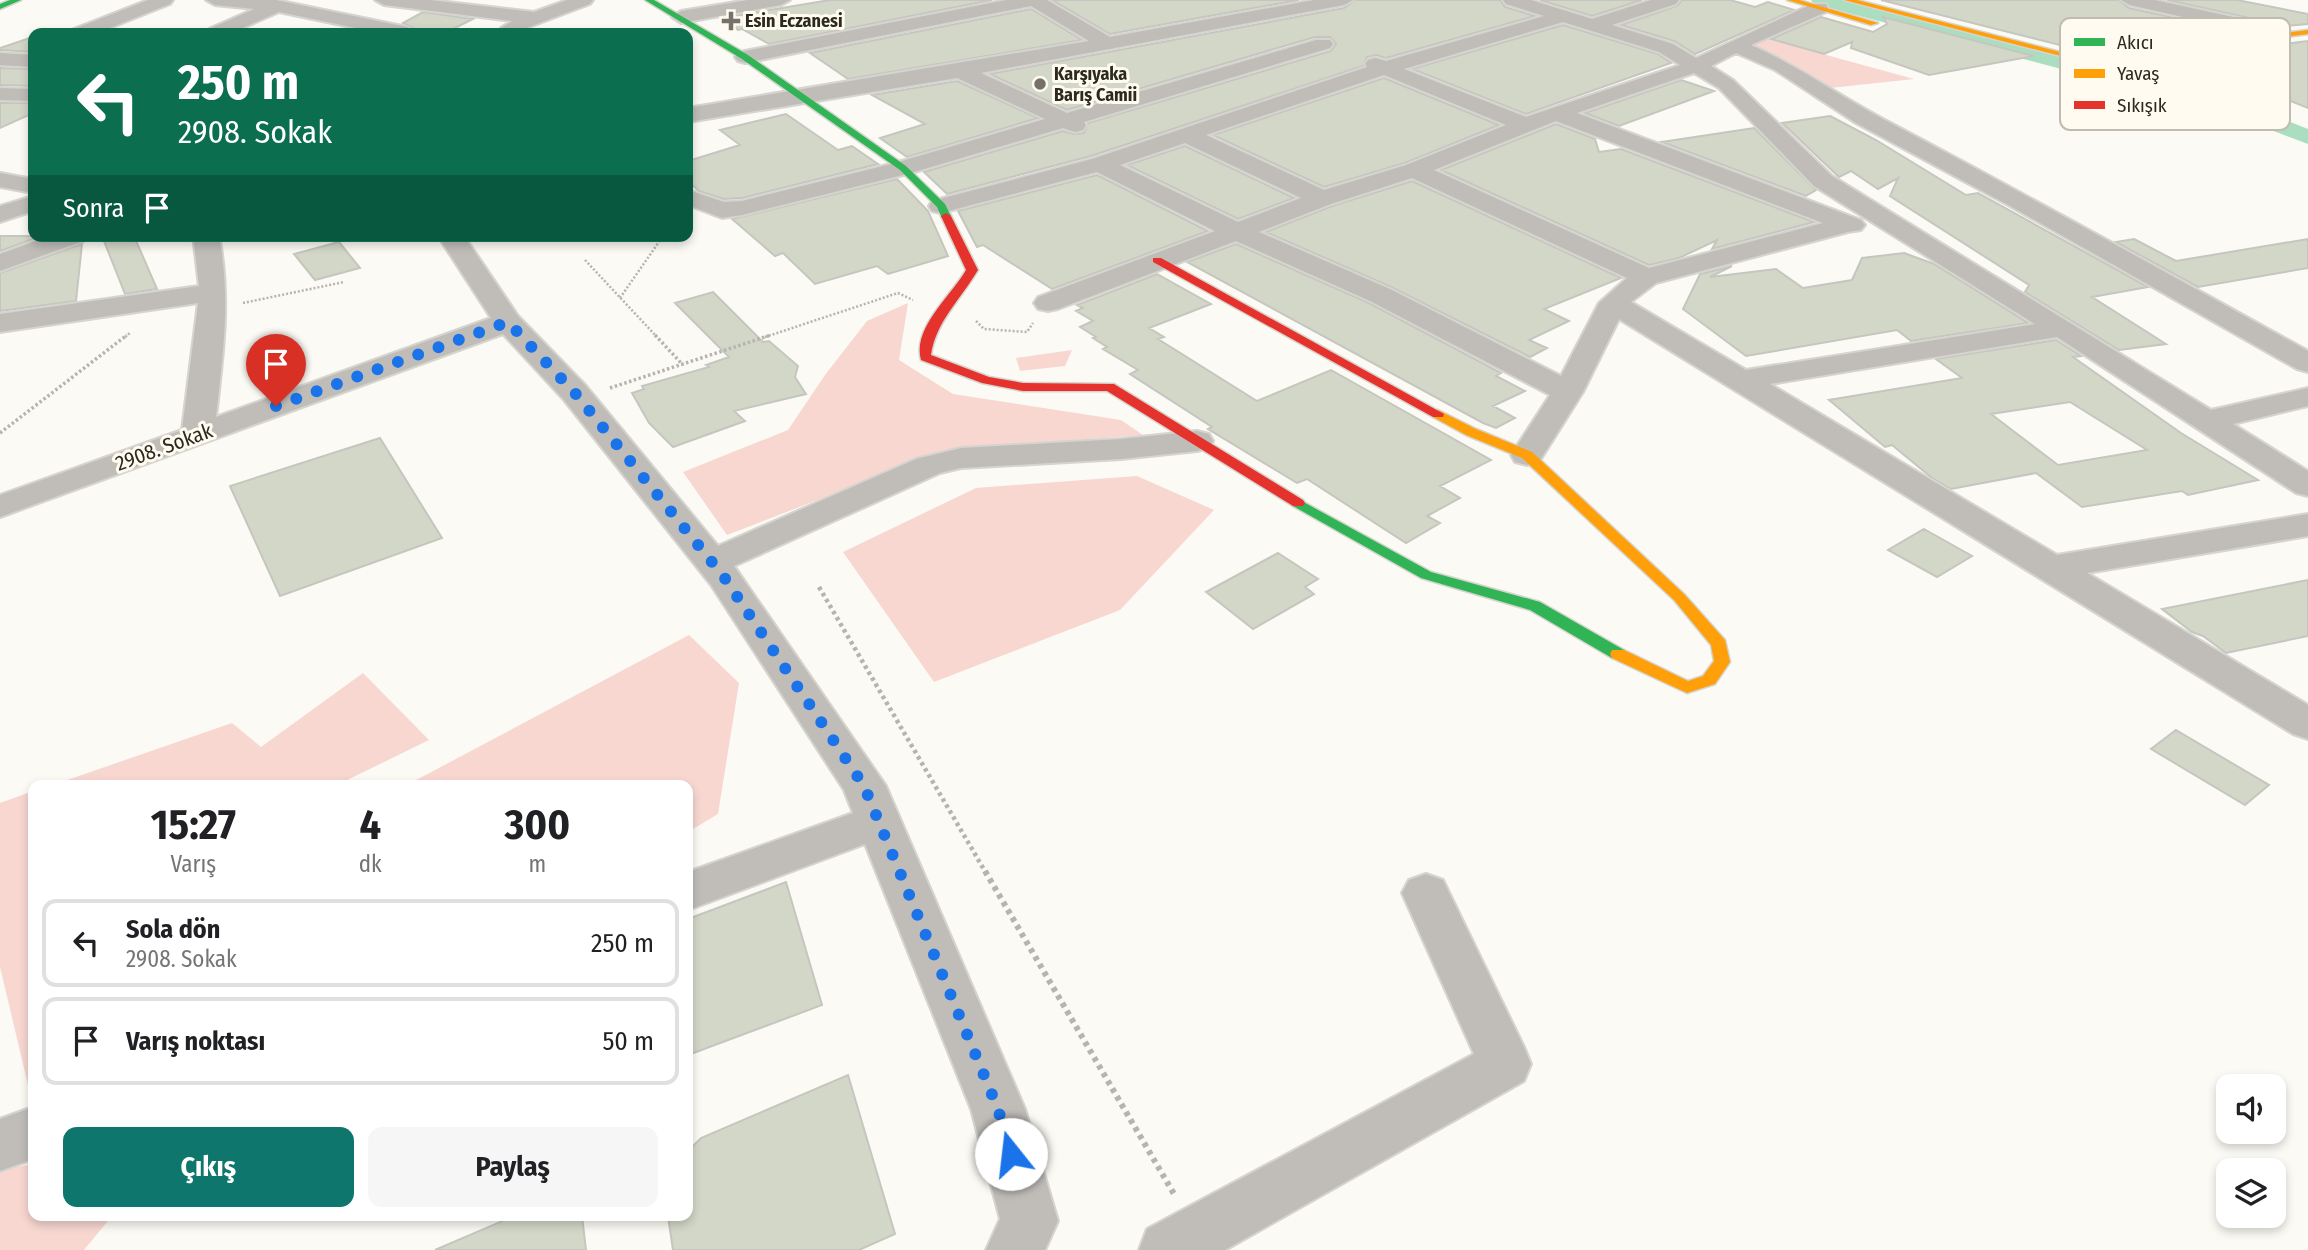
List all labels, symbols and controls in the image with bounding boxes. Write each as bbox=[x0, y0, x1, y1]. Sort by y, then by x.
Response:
place label: Esin Eczanesi bbox=[745, 10, 843, 32]
marker: Esin Eczanesi bbox=[723, 13, 739, 29]
legend bbox=[2060, 18, 2290, 130]
text: Akıcı bbox=[2117, 31, 2154, 54]
text: 250 m bbox=[178, 53, 299, 112]
icon: left bbox=[63, 56, 154, 147]
text: Yavaş bbox=[2117, 62, 2159, 85]
place label: Karşıyaka Barış Camii bbox=[1054, 63, 1137, 106]
marker: Karşıyaka Barış Camii bbox=[1032, 76, 1048, 92]
text: Sıkışık bbox=[2117, 94, 2167, 117]
text: 2908. Sokak bbox=[178, 113, 332, 151]
icon: arrive bbox=[138, 189, 176, 227]
text: Sonra bbox=[63, 193, 124, 224]
pin bbox=[246, 334, 306, 406]
icon: arrive bbox=[257, 345, 295, 383]
street label: 2908. Sokak bbox=[112, 417, 216, 477]
text: 15:27 bbox=[151, 800, 236, 850]
text: 4 bbox=[359, 800, 381, 850]
text: 300 bbox=[504, 800, 570, 850]
text: Varış bbox=[170, 850, 216, 878]
text: dk bbox=[359, 850, 382, 878]
text: m bbox=[529, 850, 546, 878]
text: Sola dön bbox=[126, 914, 220, 945]
icon: left bbox=[67, 924, 105, 962]
text: 250 m bbox=[591, 928, 654, 959]
text: 2908. Sokak bbox=[126, 945, 237, 973]
icon: arrive bbox=[67, 1022, 105, 1060]
text: Varış noktası bbox=[126, 1026, 265, 1057]
text: 50 m bbox=[602, 1026, 654, 1057]
map controls bbox=[2216, 1074, 2286, 1228]
button: sound bbox=[2216, 1074, 2286, 1144]
position arrow bbox=[974, 1117, 1048, 1191]
button: Çıkış bbox=[63, 1127, 354, 1207]
button: Paylaş bbox=[368, 1127, 658, 1207]
button: layers bbox=[2216, 1158, 2286, 1228]

